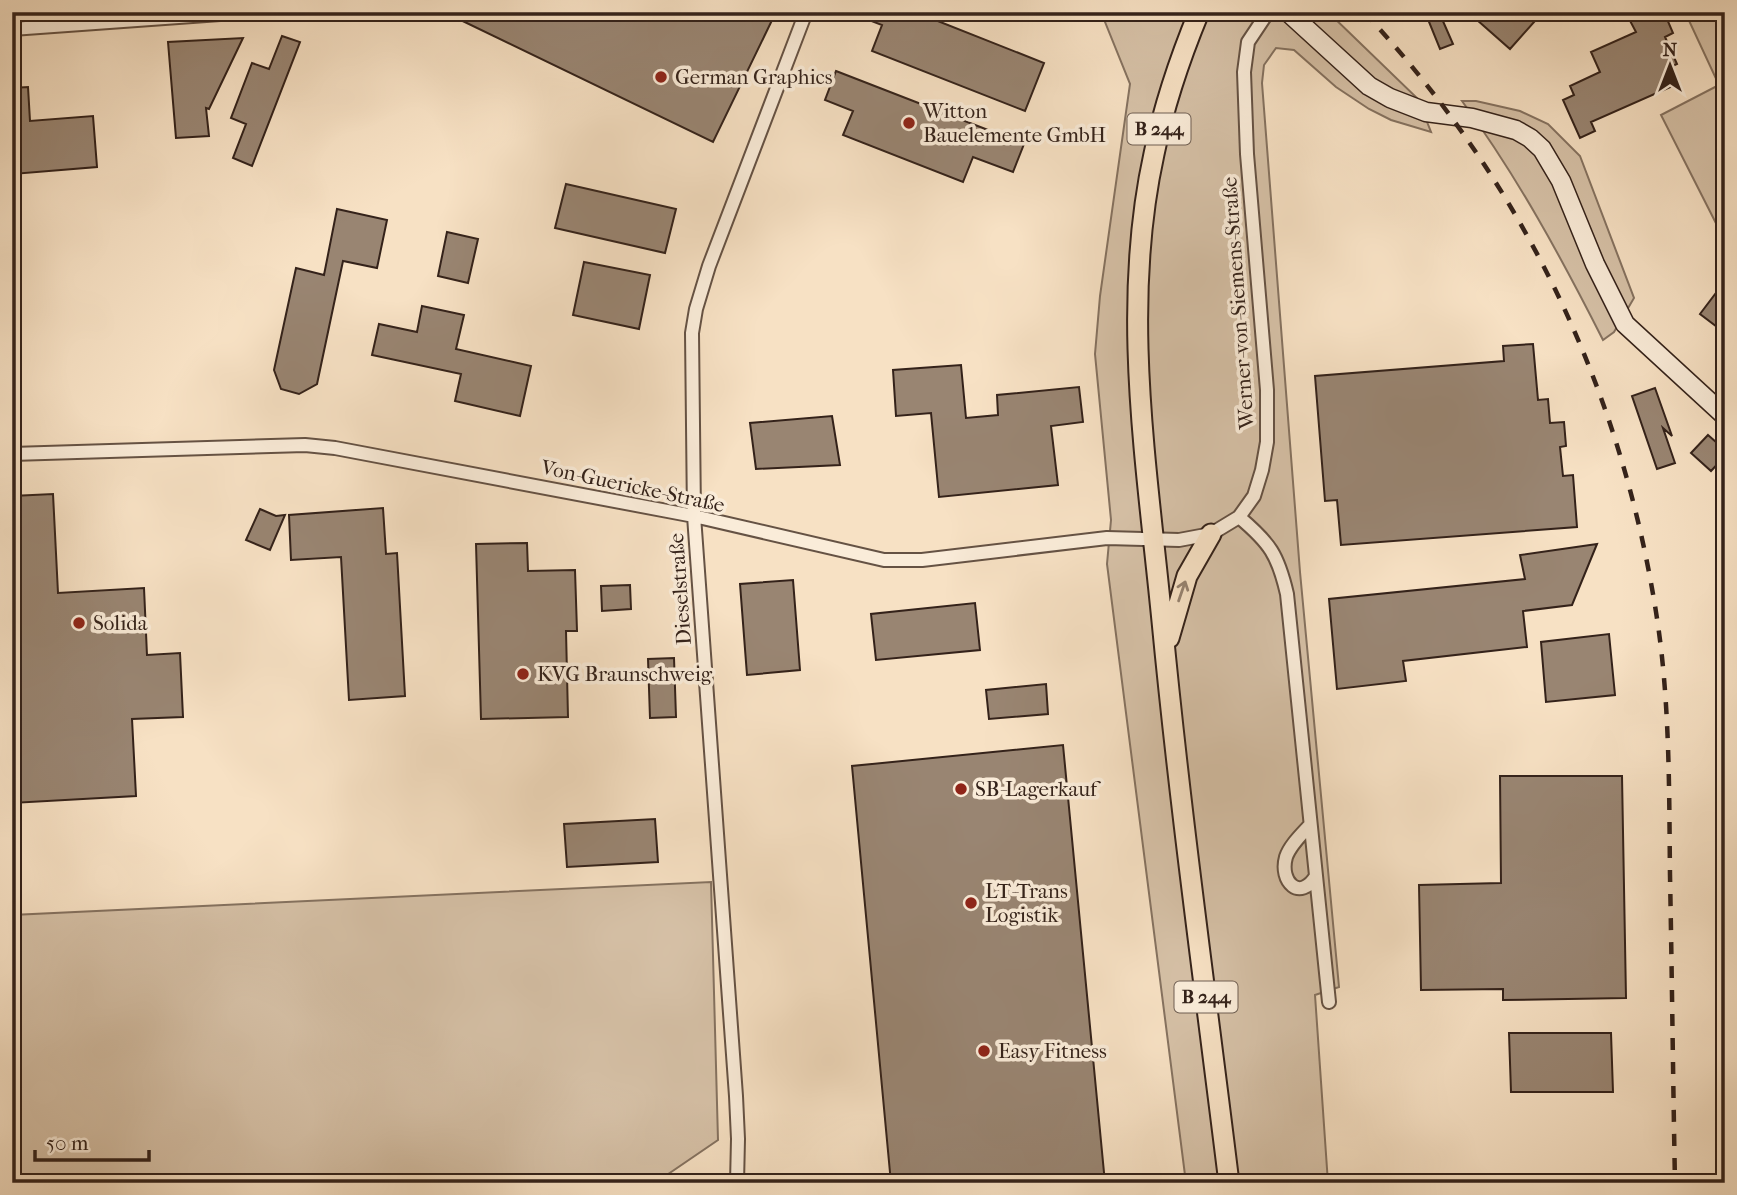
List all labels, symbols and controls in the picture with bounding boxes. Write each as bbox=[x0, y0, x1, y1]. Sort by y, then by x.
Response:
north arrow bbox=[1636, 32, 1706, 102]
text: N bbox=[1663, 39, 1678, 61]
place label: German Graphics bbox=[675, 65, 833, 89]
marker: German Graphics bbox=[653, 69, 669, 85]
place label: Witton Bauelemente GmbH bbox=[922, 99, 1107, 147]
road number: B 244 bbox=[1128, 113, 1190, 144]
marker: Witton Bauelemente GmbH bbox=[901, 115, 917, 131]
street label: Werner-von-Siemens-Straße bbox=[1217, 176, 1259, 431]
street label: Von-Guericke-Straße bbox=[538, 455, 727, 517]
street label: Dieselstraße bbox=[664, 532, 696, 646]
one-way arrow bbox=[1177, 580, 1189, 602]
place label: Solida bbox=[93, 611, 148, 635]
marker: Solida bbox=[71, 615, 87, 631]
place label: KVG Braunschweig bbox=[537, 662, 713, 686]
marker: KVG Braunschweig bbox=[515, 666, 531, 682]
place label: SB-Lagerkauf bbox=[975, 777, 1101, 801]
marker: SB-Lagerkauf bbox=[953, 781, 969, 797]
place label: LT-Trans Logistik bbox=[985, 879, 1068, 927]
marker: LT-Trans Logistik bbox=[963, 895, 979, 911]
road number: B 244 bbox=[1174, 981, 1238, 1012]
place label: Easy Fitness bbox=[998, 1039, 1107, 1063]
marker: Easy Fitness bbox=[976, 1043, 992, 1059]
scale bar bbox=[35, 1118, 149, 1162]
text: 50 m bbox=[46, 1131, 89, 1155]

